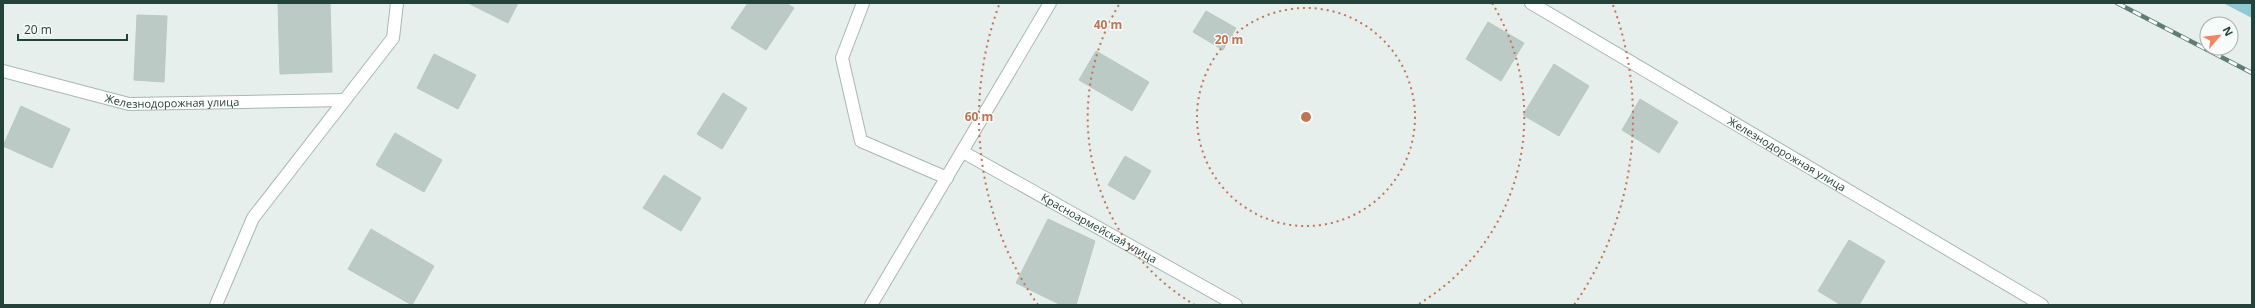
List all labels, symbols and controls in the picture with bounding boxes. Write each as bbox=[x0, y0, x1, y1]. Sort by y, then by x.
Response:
scale bar bbox=[18, 16, 127, 42]
text: 40 m bbox=[1094, 16, 1122, 33]
north arrow bbox=[2199, 16, 2239, 56]
text: 20 m bbox=[24, 21, 52, 38]
text: N bbox=[2220, 24, 2237, 39]
text: 20 m bbox=[1215, 31, 1243, 48]
street label: Железнодорожная улица bbox=[103, 90, 239, 111]
text: 60 m bbox=[965, 108, 993, 125]
centre of rings bbox=[1299, 110, 1313, 124]
street label: Железнодорожная улица bbox=[1725, 113, 1849, 195]
street label: Красноармейская улица bbox=[1039, 189, 1160, 266]

